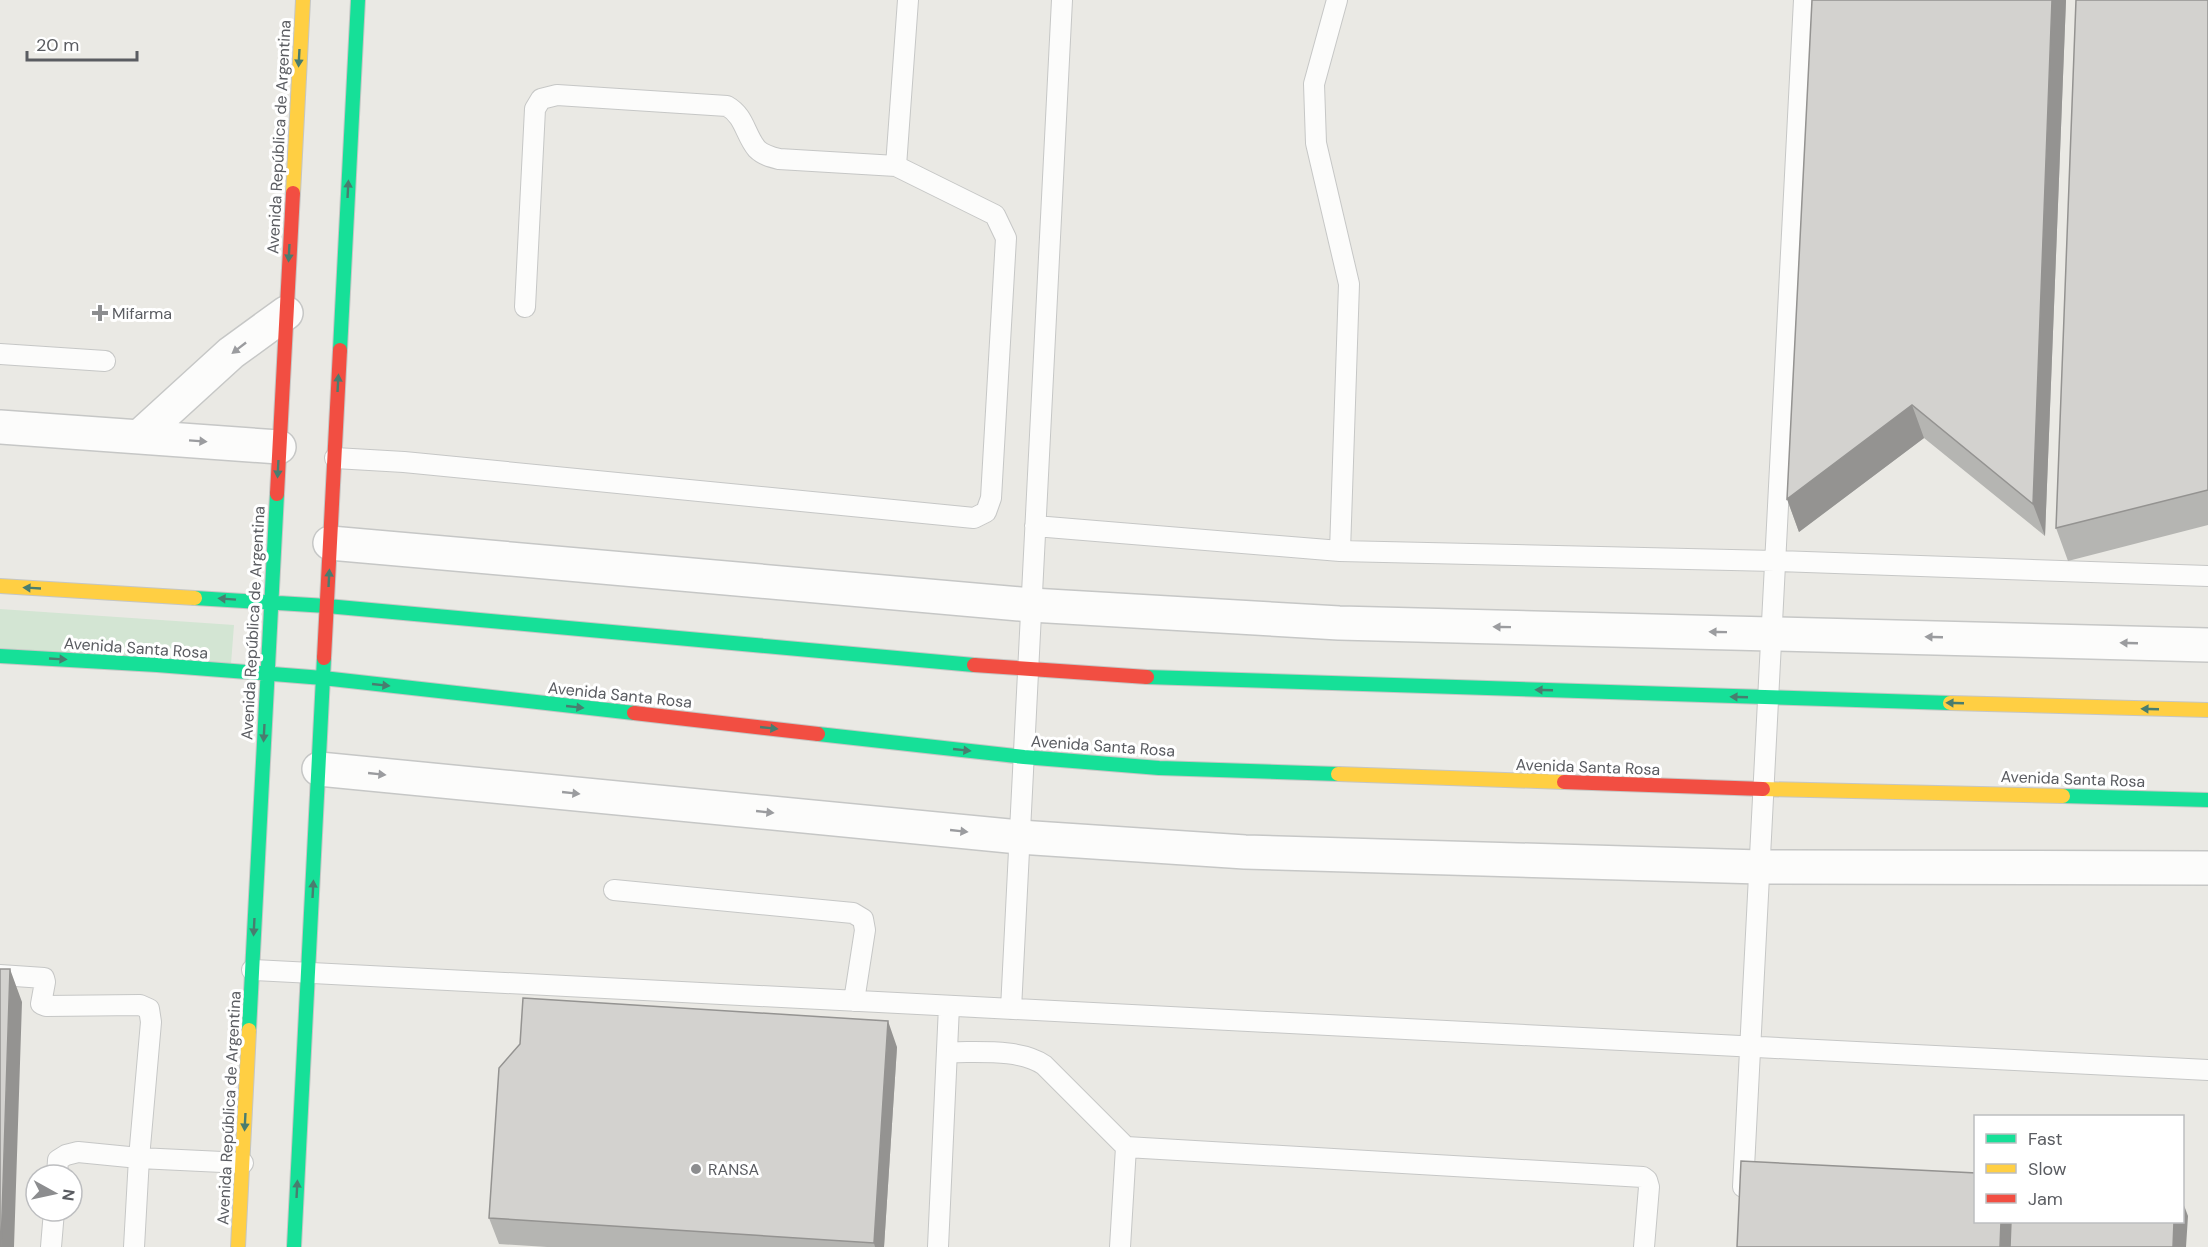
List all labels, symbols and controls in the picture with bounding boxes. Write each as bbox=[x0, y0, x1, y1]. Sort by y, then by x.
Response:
street label: Avenida República de Argentina bbox=[262, 19, 296, 255]
scale bar bbox=[27, 24, 136, 62]
text: 20 m bbox=[36, 33, 79, 57]
one-way arrow bbox=[295, 49, 304, 68]
one-way arrow bbox=[344, 179, 353, 198]
one-way arrow bbox=[284, 244, 293, 263]
place label: Mifarma bbox=[112, 303, 172, 324]
marker: Mifarma bbox=[93, 306, 107, 320]
one-way arrow bbox=[231, 341, 247, 354]
one-way arrow bbox=[334, 374, 343, 393]
one-way arrow bbox=[189, 436, 208, 445]
one-way arrow bbox=[273, 459, 282, 478]
street label: Avenida República de Argentina bbox=[236, 505, 270, 741]
one-way arrow bbox=[324, 569, 333, 588]
one-way arrow bbox=[23, 583, 42, 593]
one-way arrow bbox=[217, 595, 236, 604]
one-way arrow bbox=[1492, 622, 1511, 631]
one-way arrow bbox=[1708, 627, 1727, 637]
street label: Avenida Santa Rosa bbox=[63, 632, 209, 664]
one-way arrow bbox=[1924, 633, 1943, 642]
one-way arrow bbox=[2119, 638, 2138, 648]
one-way arrow bbox=[49, 655, 68, 664]
street label: Avenida Santa Rosa bbox=[547, 677, 693, 713]
one-way arrow bbox=[372, 680, 391, 690]
one-way arrow bbox=[1534, 686, 1553, 695]
one-way arrow bbox=[1729, 692, 1748, 702]
one-way arrow bbox=[1945, 698, 1964, 708]
one-way arrow bbox=[565, 702, 584, 711]
one-way arrow bbox=[2140, 704, 2159, 713]
one-way arrow bbox=[260, 723, 269, 742]
one-way arrow bbox=[759, 723, 778, 733]
street label: Avenida Santa Rosa bbox=[1030, 730, 1176, 762]
one-way arrow bbox=[953, 745, 972, 755]
street label: Avenida Santa Rosa bbox=[1515, 754, 1661, 780]
street label: Avenida Santa Rosa bbox=[2000, 766, 2146, 792]
one-way arrow bbox=[367, 770, 386, 779]
one-way arrow bbox=[562, 788, 581, 798]
one-way arrow bbox=[756, 807, 775, 817]
one-way arrow bbox=[950, 826, 969, 836]
one-way arrow bbox=[308, 879, 317, 898]
one-way arrow bbox=[250, 918, 259, 937]
street label: Avenida República de Argentina bbox=[212, 990, 246, 1226]
one-way arrow bbox=[240, 1113, 249, 1132]
legend bbox=[1974, 1115, 2184, 1223]
text: Fast bbox=[2028, 1127, 2063, 1151]
text: Slow bbox=[2028, 1157, 2067, 1181]
place label: RANSA bbox=[708, 1159, 759, 1180]
marker: RANSA bbox=[689, 1162, 703, 1176]
north arrow bbox=[24, 1163, 84, 1223]
one-way arrow bbox=[293, 1179, 302, 1198]
text: Jam bbox=[2028, 1187, 2063, 1211]
text: N bbox=[57, 1188, 80, 1202]

